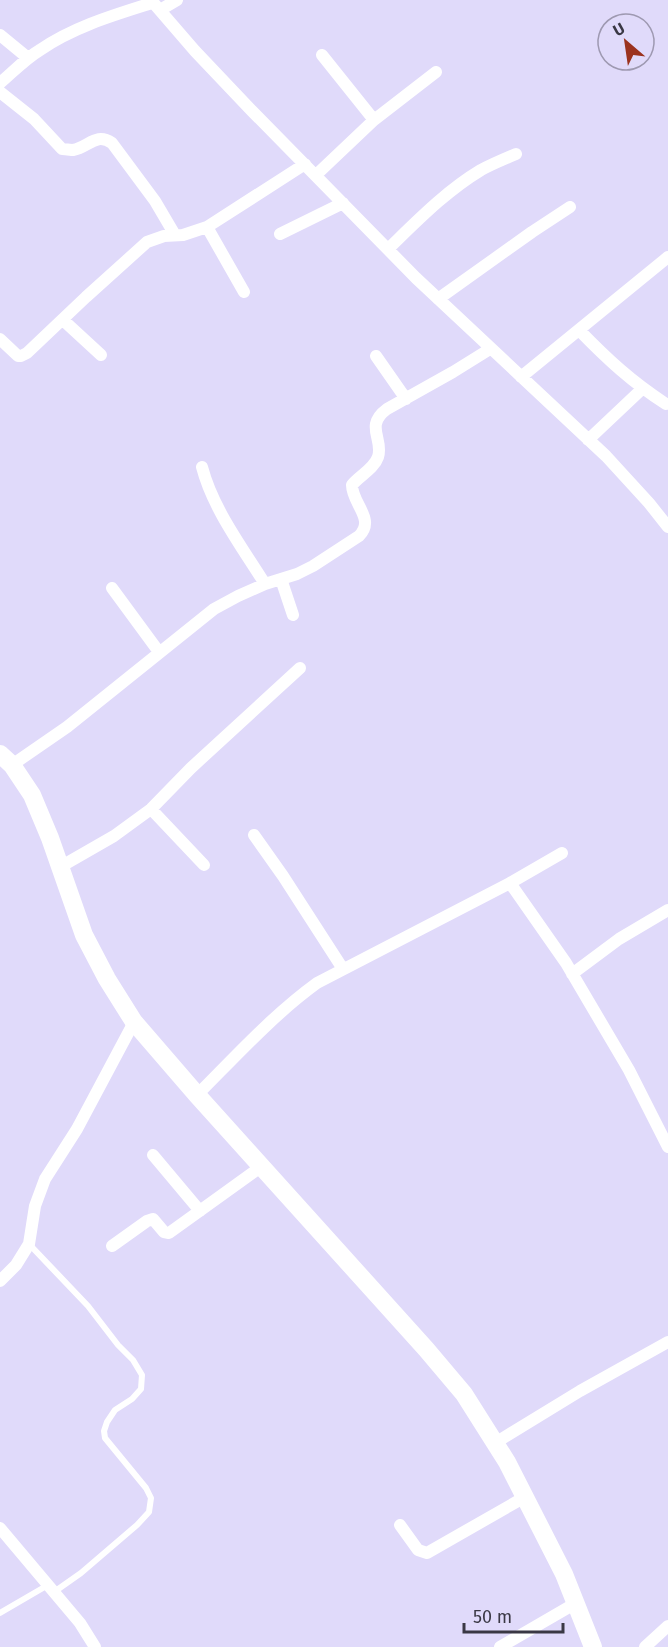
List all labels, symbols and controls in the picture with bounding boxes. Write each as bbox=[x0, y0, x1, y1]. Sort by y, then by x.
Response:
north arrow bbox=[596, 12, 656, 72]
text: U bbox=[610, 18, 628, 40]
scale bar bbox=[464, 1596, 563, 1634]
text: 50 m bbox=[473, 1606, 512, 1628]

